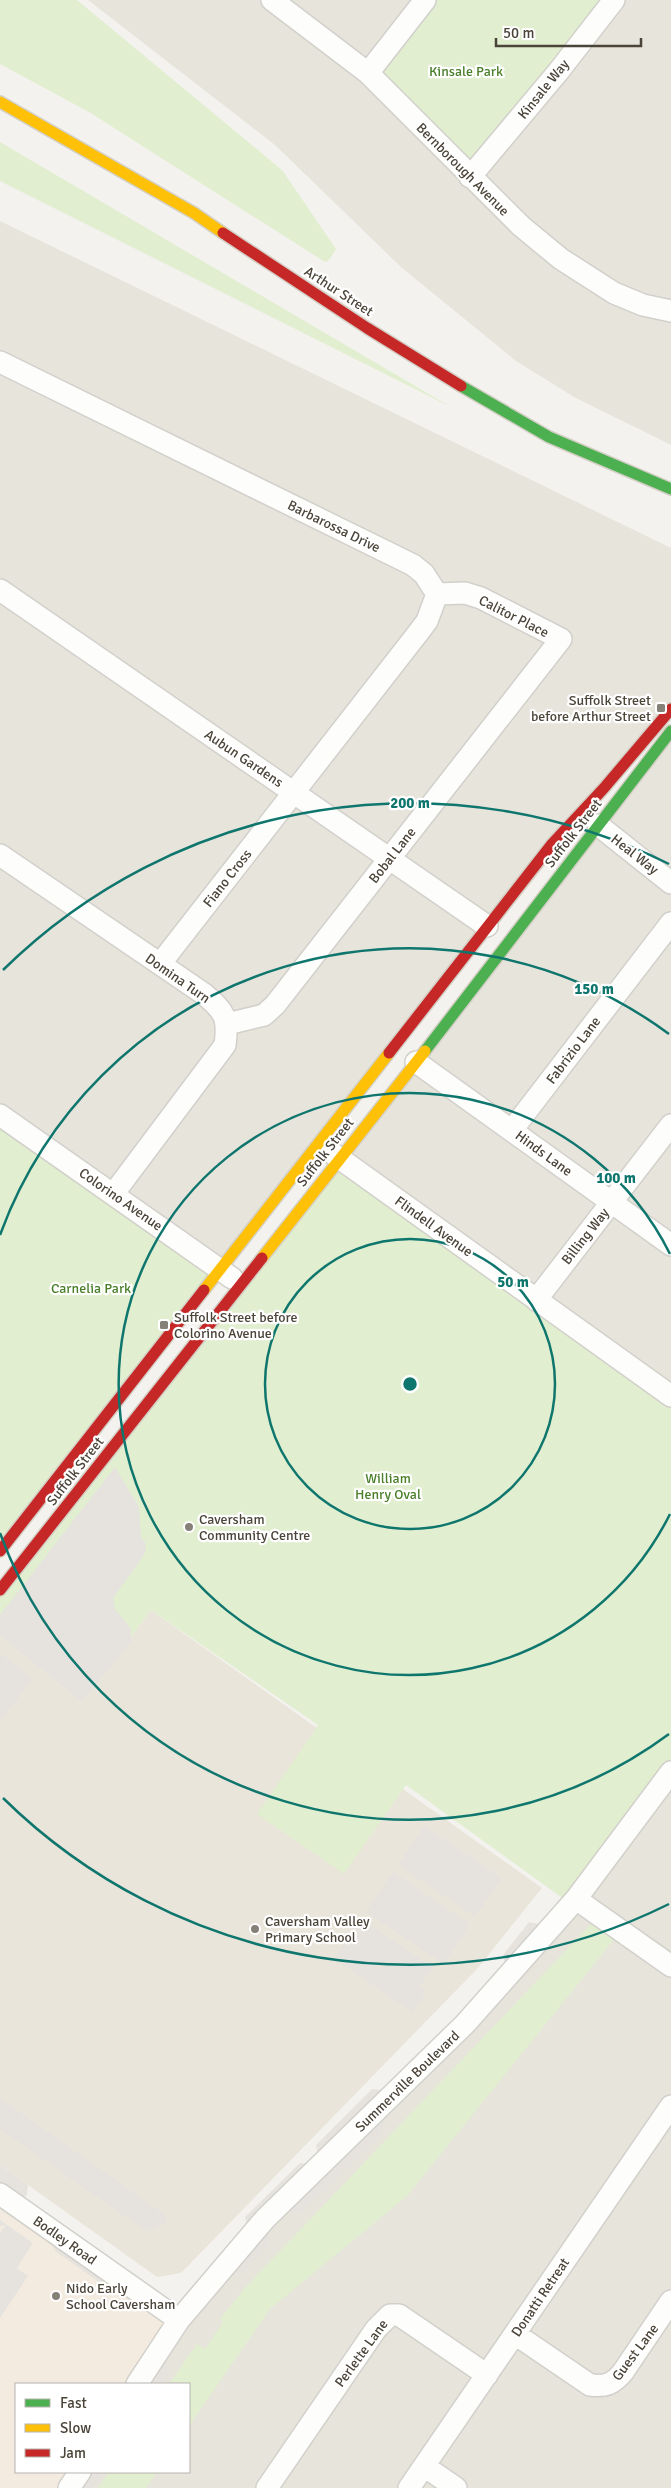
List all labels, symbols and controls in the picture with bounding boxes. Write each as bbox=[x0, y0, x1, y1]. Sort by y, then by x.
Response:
scale bar bbox=[496, 15, 641, 47]
text: 50 m bbox=[503, 24, 534, 42]
street label: Kinsale Way bbox=[514, 56, 573, 123]
park label: Kinsale Park bbox=[429, 63, 503, 80]
street label: Bernborough Avenue bbox=[413, 119, 513, 219]
street label: Arthur Street bbox=[301, 263, 377, 320]
street label: Barbarossa Drive bbox=[285, 497, 383, 556]
street label: Calitor Place bbox=[476, 592, 552, 641]
place label: Suffolk Street before Arthur Street bbox=[531, 692, 651, 725]
marker: Suffolk Street before Arthur Street bbox=[655, 702, 667, 714]
street label: Aubun Gardens bbox=[201, 726, 286, 791]
text: 200 m bbox=[390, 794, 430, 812]
street label: Suffolk Street bbox=[541, 796, 605, 871]
street label: Bobal Lane bbox=[365, 824, 420, 887]
street label: Heal Way bbox=[608, 831, 662, 878]
street label: Fiano Cross bbox=[199, 846, 255, 911]
street label: Domina Turn bbox=[142, 950, 213, 1007]
text: 150 m bbox=[574, 980, 614, 998]
street label: Fabrizio Lane bbox=[543, 1013, 604, 1087]
street label: Suffolk Street bbox=[293, 1115, 357, 1190]
street label: Hinds Lane bbox=[512, 1127, 576, 1180]
street label: Colorino Avenue bbox=[76, 1164, 166, 1234]
text: 100 m bbox=[596, 1169, 636, 1187]
street label: Flindell Avenue bbox=[391, 1192, 476, 1260]
street label: Billing Way bbox=[558, 1204, 613, 1268]
text: 50 m bbox=[497, 1273, 529, 1291]
park label: Carnelia Park bbox=[51, 1280, 131, 1297]
place label: Suffolk Street before Colorino Avenue bbox=[174, 1309, 297, 1342]
marker: Suffolk Street before Colorino Avenue bbox=[158, 1319, 170, 1331]
centre of rings bbox=[401, 1375, 419, 1393]
street label: Suffolk Street bbox=[43, 1434, 107, 1509]
park label: William Henry Oval bbox=[355, 1470, 421, 1503]
place label: Caversham Community Centre bbox=[199, 1511, 310, 1544]
marker: Caversham Community Centre bbox=[183, 1521, 195, 1533]
place label: Caversham Valley Primary School bbox=[265, 1913, 370, 1946]
marker: Caversham Valley Primary School bbox=[249, 1923, 261, 1935]
street label: Summerville Boulevard bbox=[352, 2027, 463, 2136]
street label: Bodley Road bbox=[30, 2212, 100, 2268]
street label: Donatti Retreat bbox=[508, 2254, 573, 2340]
place label: Nido Early School Caversham bbox=[66, 2280, 175, 2313]
marker: Nido Early School Caversham bbox=[50, 2290, 62, 2302]
street label: Perlette Lane bbox=[331, 2316, 392, 2390]
street label: Guest Lane bbox=[609, 2321, 662, 2384]
legend bbox=[15, 2383, 190, 2473]
text: Fast bbox=[60, 2394, 87, 2412]
text: Slow bbox=[60, 2419, 91, 2437]
text: Jam bbox=[60, 2444, 86, 2462]

